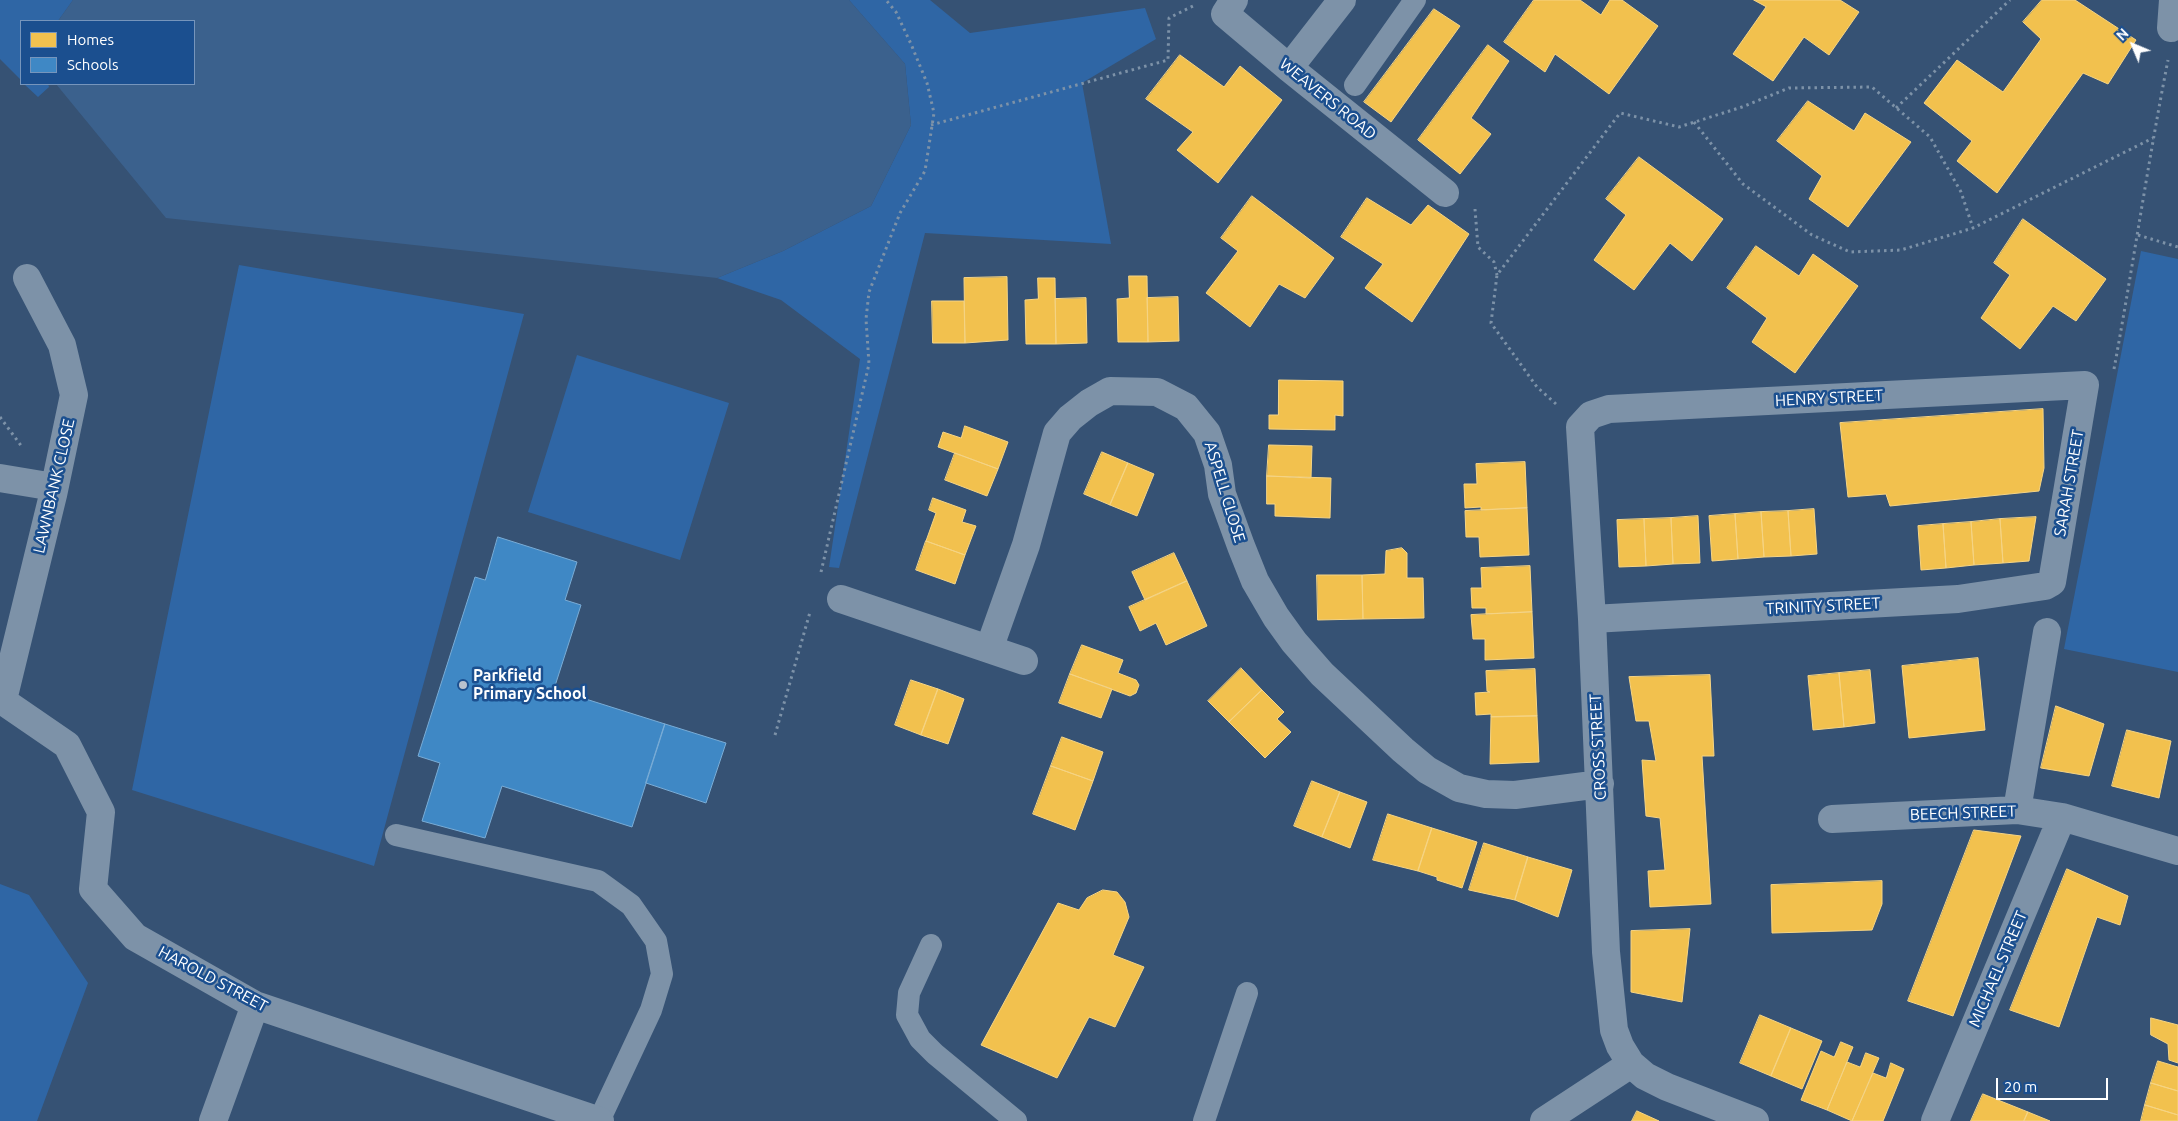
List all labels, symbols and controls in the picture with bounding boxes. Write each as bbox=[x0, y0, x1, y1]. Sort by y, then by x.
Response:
legend bbox=[20, 20, 195, 85]
north arrow bbox=[2108, 20, 2158, 70]
text: N bbox=[2113, 25, 2132, 44]
text: Homes bbox=[67, 31, 114, 48]
street label: WEAVERS ROAD bbox=[1276, 54, 1380, 144]
text: Schools bbox=[67, 56, 118, 73]
street label: HENRY STREET bbox=[1774, 386, 1884, 410]
street label: LAWNBANK CLOSE bbox=[29, 417, 79, 555]
street label: SARAH STREET bbox=[2050, 428, 2088, 538]
street label: ASPELL CLOSE bbox=[1201, 439, 1249, 545]
street label: TRINITY STREET bbox=[1765, 593, 1881, 619]
place label: Parkfield Primary School bbox=[473, 666, 586, 704]
marker: Parkfield Primary School bbox=[457, 679, 469, 691]
street label: CROSS STREET bbox=[1586, 693, 1610, 801]
street label: BEECH STREET bbox=[1909, 802, 2017, 824]
street label: MICHAEL STREET bbox=[1965, 908, 2031, 1030]
street label: HAROLD STREET bbox=[155, 942, 271, 1016]
scale bar bbox=[1998, 1068, 2110, 1100]
text: 20 m bbox=[2004, 1078, 2037, 1095]

